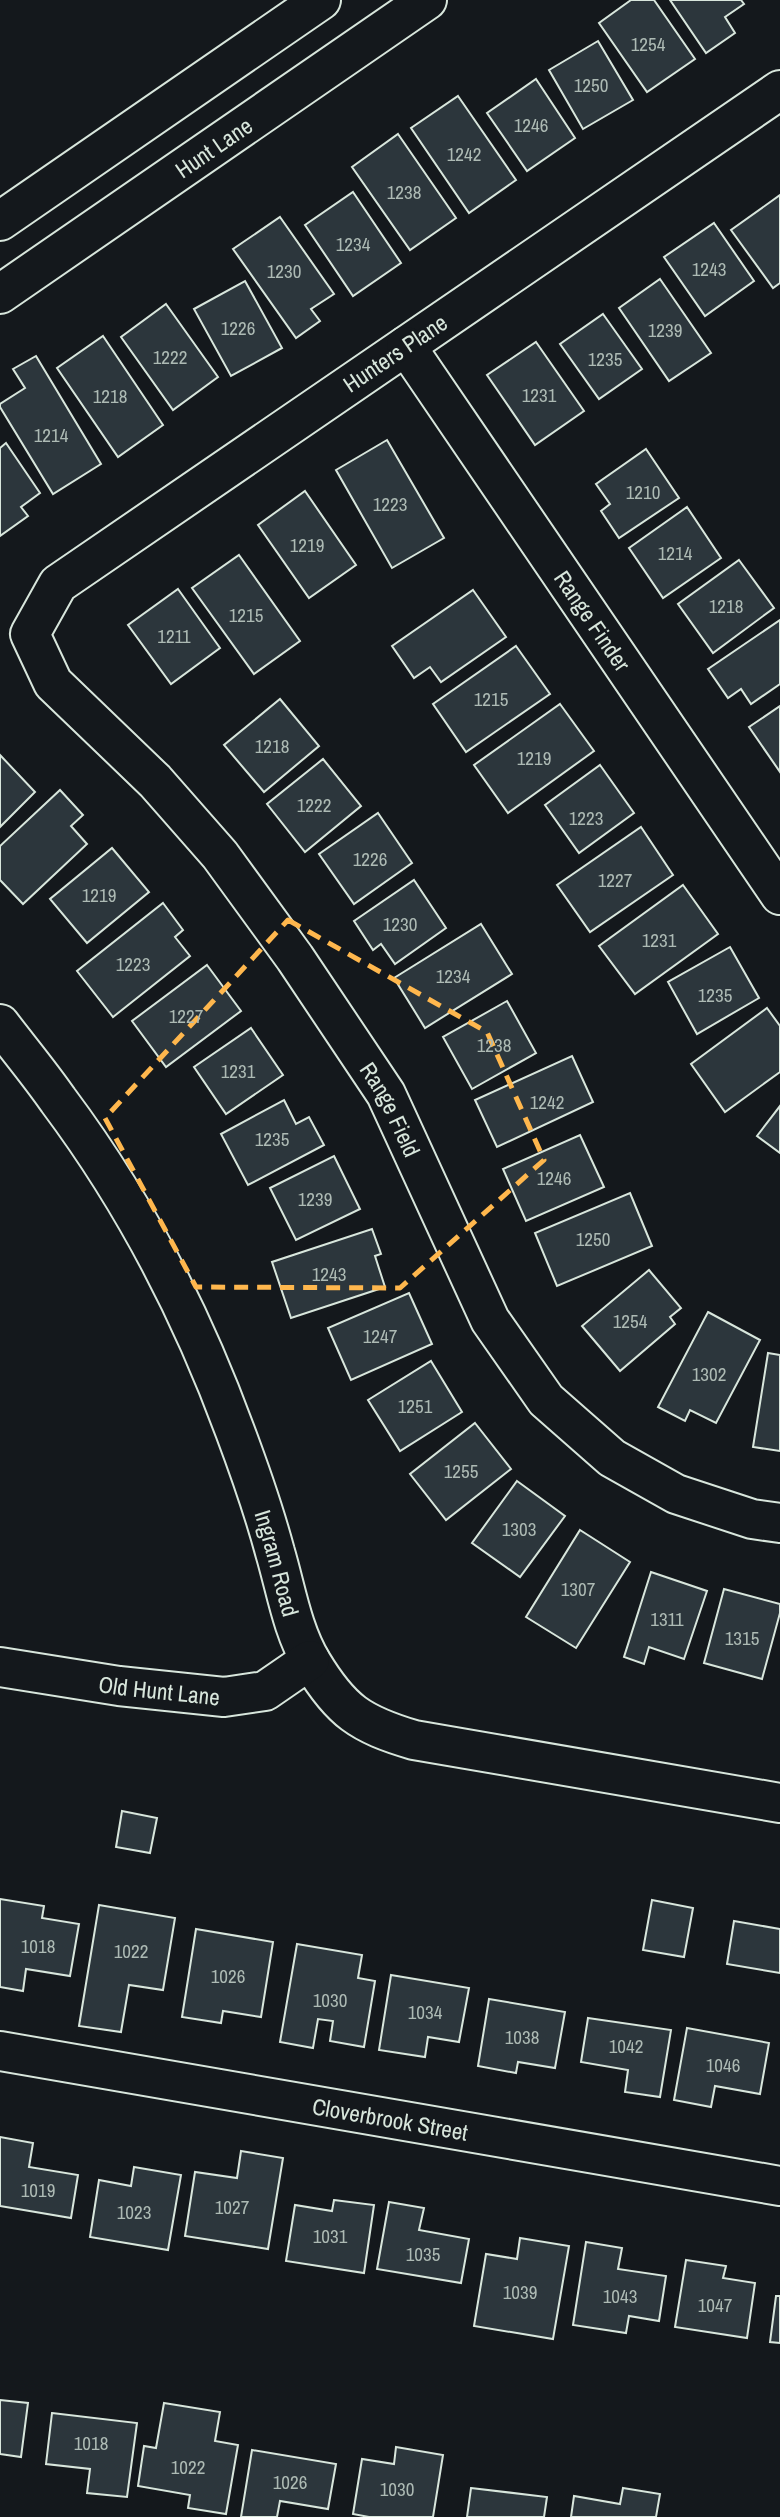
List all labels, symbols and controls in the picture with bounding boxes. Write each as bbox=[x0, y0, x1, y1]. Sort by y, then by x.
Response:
house number: 1254 bbox=[631, 31, 666, 57]
house number: 1250 bbox=[574, 72, 608, 98]
street label: Hunt Lane bbox=[169, 110, 258, 185]
house number: 1246 bbox=[514, 112, 548, 138]
house number: 1242 bbox=[447, 141, 481, 167]
house number: 1238 bbox=[387, 179, 421, 205]
house number: 1234 bbox=[336, 231, 371, 257]
house number: 1243 bbox=[692, 256, 726, 282]
house number: 1230 bbox=[267, 258, 301, 284]
street label: Hunters Plane bbox=[337, 307, 453, 399]
house number: 1226 bbox=[221, 315, 255, 341]
house number: 1239 bbox=[648, 317, 682, 343]
house number: 1222 bbox=[153, 344, 187, 370]
house number: 1235 bbox=[588, 346, 623, 372]
house number: 1231 bbox=[522, 382, 557, 408]
house number: 1218 bbox=[93, 383, 127, 409]
house number: 1214 bbox=[34, 422, 69, 448]
house number: 1210 bbox=[626, 479, 660, 505]
house number: 1223 bbox=[373, 491, 407, 517]
house number: 1219 bbox=[290, 532, 324, 558]
house number: 1214 bbox=[658, 540, 693, 566]
street label: Range Finder bbox=[548, 564, 639, 677]
house number: 1218 bbox=[709, 593, 743, 619]
house number: 1215 bbox=[229, 602, 264, 628]
house number: 1211 bbox=[157, 623, 191, 649]
house number: 1215 bbox=[474, 686, 509, 712]
house number: 1218 bbox=[255, 733, 289, 759]
house number: 1219 bbox=[517, 745, 551, 771]
house number: 1222 bbox=[297, 792, 331, 818]
house number: 1223 bbox=[569, 805, 603, 831]
house number: 1226 bbox=[353, 846, 387, 872]
house number: 1227 bbox=[598, 867, 633, 893]
house number: 1219 bbox=[82, 882, 116, 908]
house number: 1230 bbox=[383, 911, 417, 937]
house number: 1231 bbox=[642, 927, 677, 953]
house number: 1223 bbox=[116, 951, 150, 977]
house number: 1234 bbox=[436, 963, 471, 989]
house number: 1235 bbox=[698, 982, 733, 1008]
house number: 1227 bbox=[169, 1003, 204, 1029]
house number: 1238 bbox=[477, 1032, 511, 1058]
street label: Range Field bbox=[353, 1056, 428, 1161]
house number: 1231 bbox=[221, 1058, 256, 1084]
house number: 1242 bbox=[530, 1089, 564, 1115]
house number: 1235 bbox=[255, 1126, 290, 1152]
house number: 1246 bbox=[537, 1165, 571, 1191]
house number: 1239 bbox=[298, 1186, 332, 1212]
house number: 1250 bbox=[576, 1226, 610, 1252]
house number: 1243 bbox=[312, 1261, 346, 1287]
house number: 1254 bbox=[613, 1308, 648, 1334]
house number: 1247 bbox=[363, 1323, 398, 1349]
house number: 1302 bbox=[692, 1361, 726, 1387]
house number: 1251 bbox=[398, 1393, 433, 1419]
house number: 1255 bbox=[444, 1458, 479, 1484]
street label: Ingram Road bbox=[248, 1506, 307, 1620]
house number: 1303 bbox=[502, 1516, 536, 1542]
house number: 1307 bbox=[561, 1576, 596, 1602]
house number: 1311 bbox=[650, 1606, 684, 1632]
house number: 1315 bbox=[725, 1625, 760, 1651]
street label: Old Hunt Lane bbox=[96, 1667, 221, 1712]
house number: 1018 bbox=[21, 1933, 55, 1959]
house number: 1022 bbox=[114, 1938, 148, 1964]
house number: 1026 bbox=[211, 1963, 245, 1989]
house number: 1030 bbox=[313, 1987, 347, 2013]
house number: 1034 bbox=[408, 1999, 443, 2025]
house number: 1038 bbox=[505, 2024, 539, 2050]
house number: 1042 bbox=[609, 2033, 643, 2059]
house number: 1046 bbox=[706, 2052, 740, 2078]
street label: Cloverbrook Street bbox=[310, 2090, 470, 2147]
house number: 1019 bbox=[21, 2177, 55, 2203]
house number: 1027 bbox=[215, 2194, 250, 2220]
house number: 1023 bbox=[117, 2199, 151, 2225]
house number: 1031 bbox=[313, 2223, 348, 2249]
house number: 1035 bbox=[406, 2241, 441, 2267]
house number: 1039 bbox=[503, 2279, 537, 2305]
house number: 1043 bbox=[603, 2283, 637, 2309]
house number: 1047 bbox=[698, 2292, 733, 2318]
house number: 1018 bbox=[74, 2430, 108, 2456]
house number: 1022 bbox=[171, 2454, 205, 2480]
house number: 1026 bbox=[273, 2469, 307, 2495]
house number: 1030 bbox=[380, 2476, 414, 2502]

